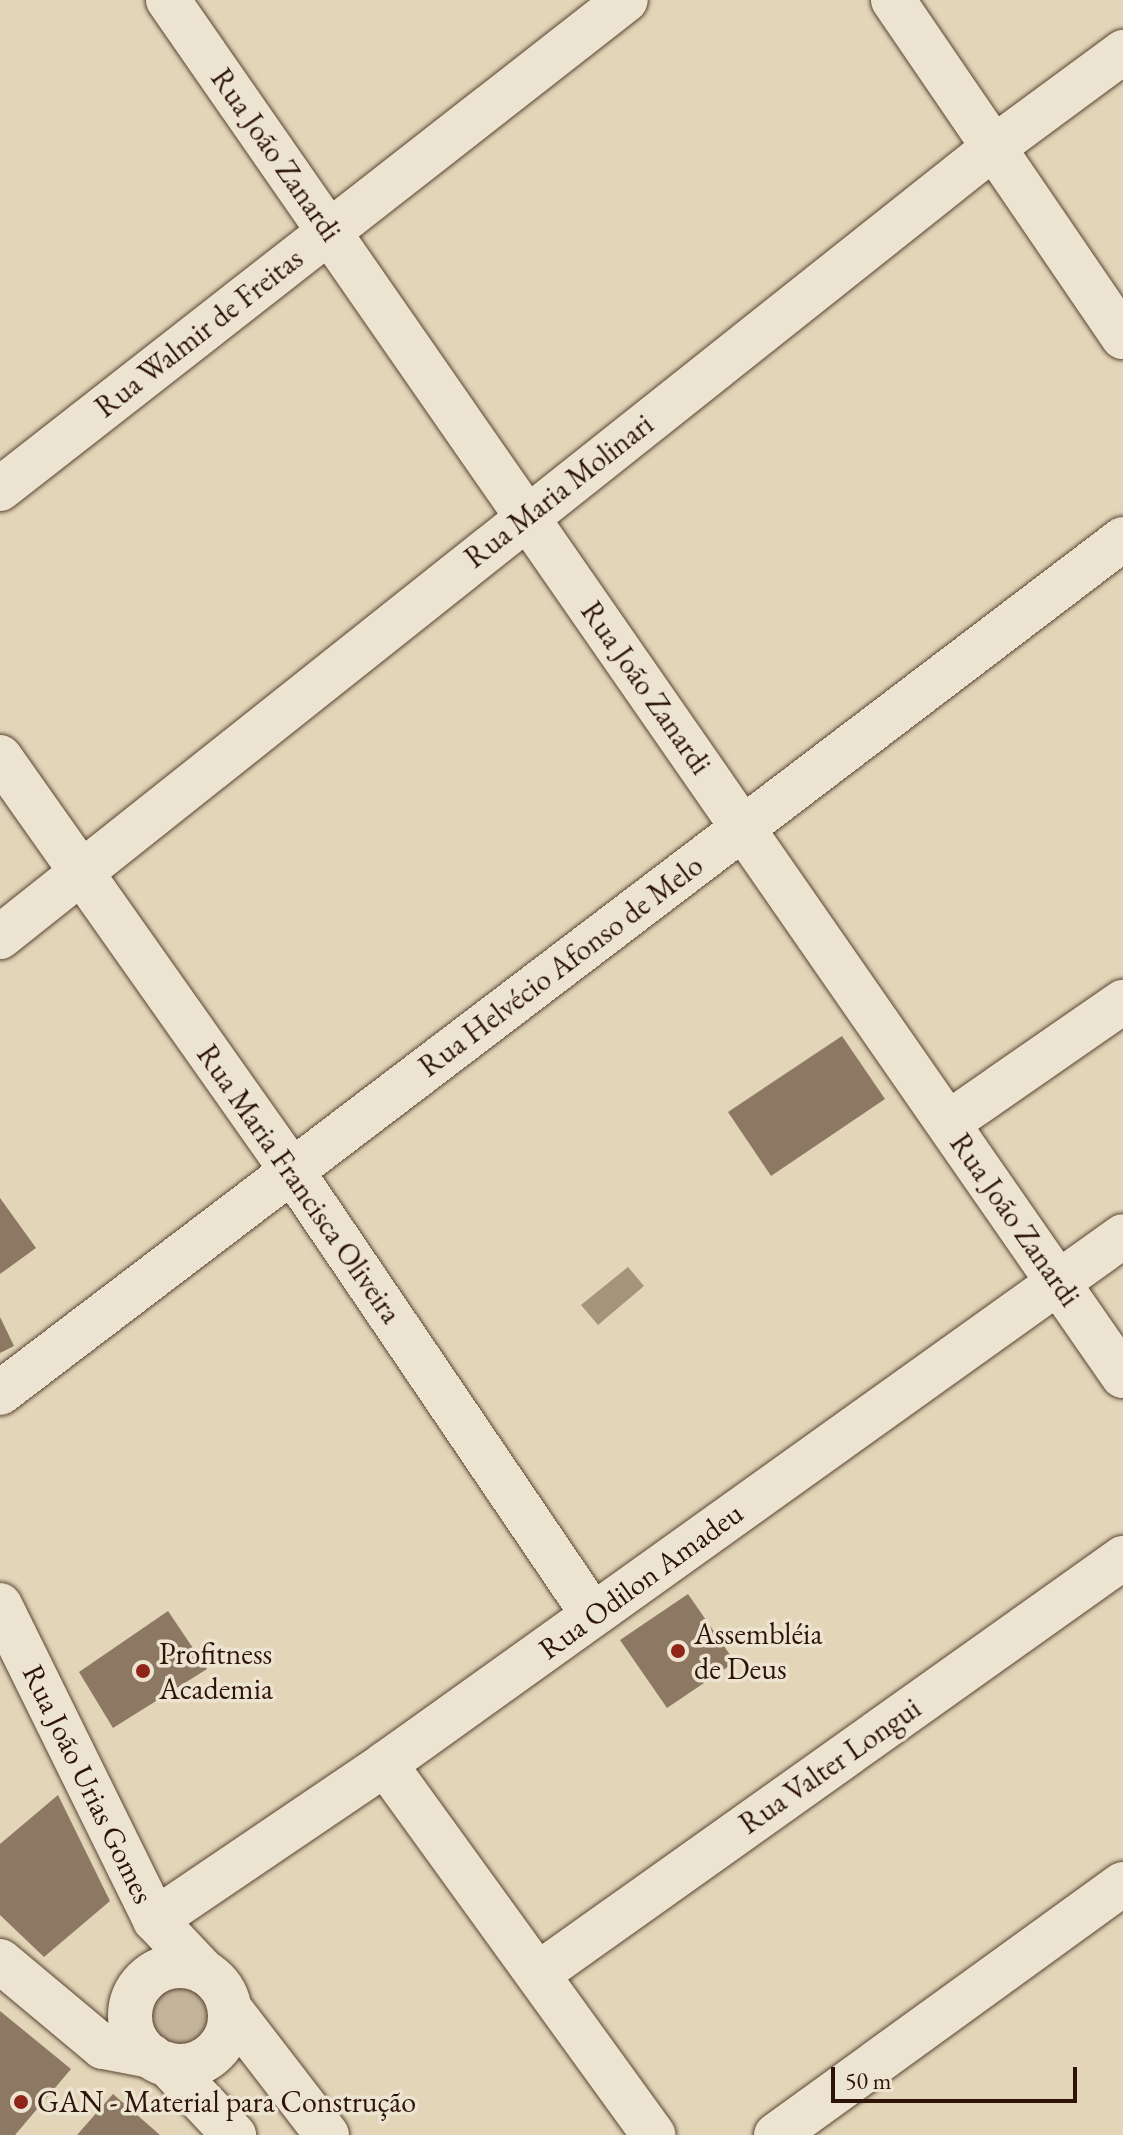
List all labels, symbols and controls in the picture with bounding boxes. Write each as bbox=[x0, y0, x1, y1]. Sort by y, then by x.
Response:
street label: Rua João Zanardi bbox=[203, 62, 349, 248]
street label: Rua Walmir de Freitas bbox=[88, 241, 310, 425]
street label: Rua Maria Molinari bbox=[458, 406, 660, 576]
street label: Rua João Zanardi bbox=[573, 595, 719, 781]
street label: Rua Helvécio Afonso de Melo bbox=[412, 847, 710, 1085]
street label: Rua Maria Francisca Oliveira bbox=[189, 1038, 409, 1330]
street label: Rua João Zanardi bbox=[942, 1127, 1088, 1313]
street label: Rua Odilon Amadeu bbox=[532, 1495, 750, 1667]
place label: Assembléia de Deus bbox=[694, 1616, 822, 1686]
place label: Profitness Academia bbox=[159, 1636, 273, 1706]
marker: Assembléia de Deus bbox=[669, 1642, 687, 1660]
street label: Rua João Urias Gomes bbox=[15, 1659, 161, 1909]
marker: Profitness Academia bbox=[134, 1662, 152, 1680]
street label: Rua Valter Longui bbox=[732, 1690, 928, 1842]
scale bar bbox=[835, 2051, 1081, 2101]
text: 50 m bbox=[845, 2065, 892, 2096]
place label: GAN - Material para Construção bbox=[37, 2084, 416, 2120]
marker: GAN - Material para Construção bbox=[12, 2093, 30, 2111]

